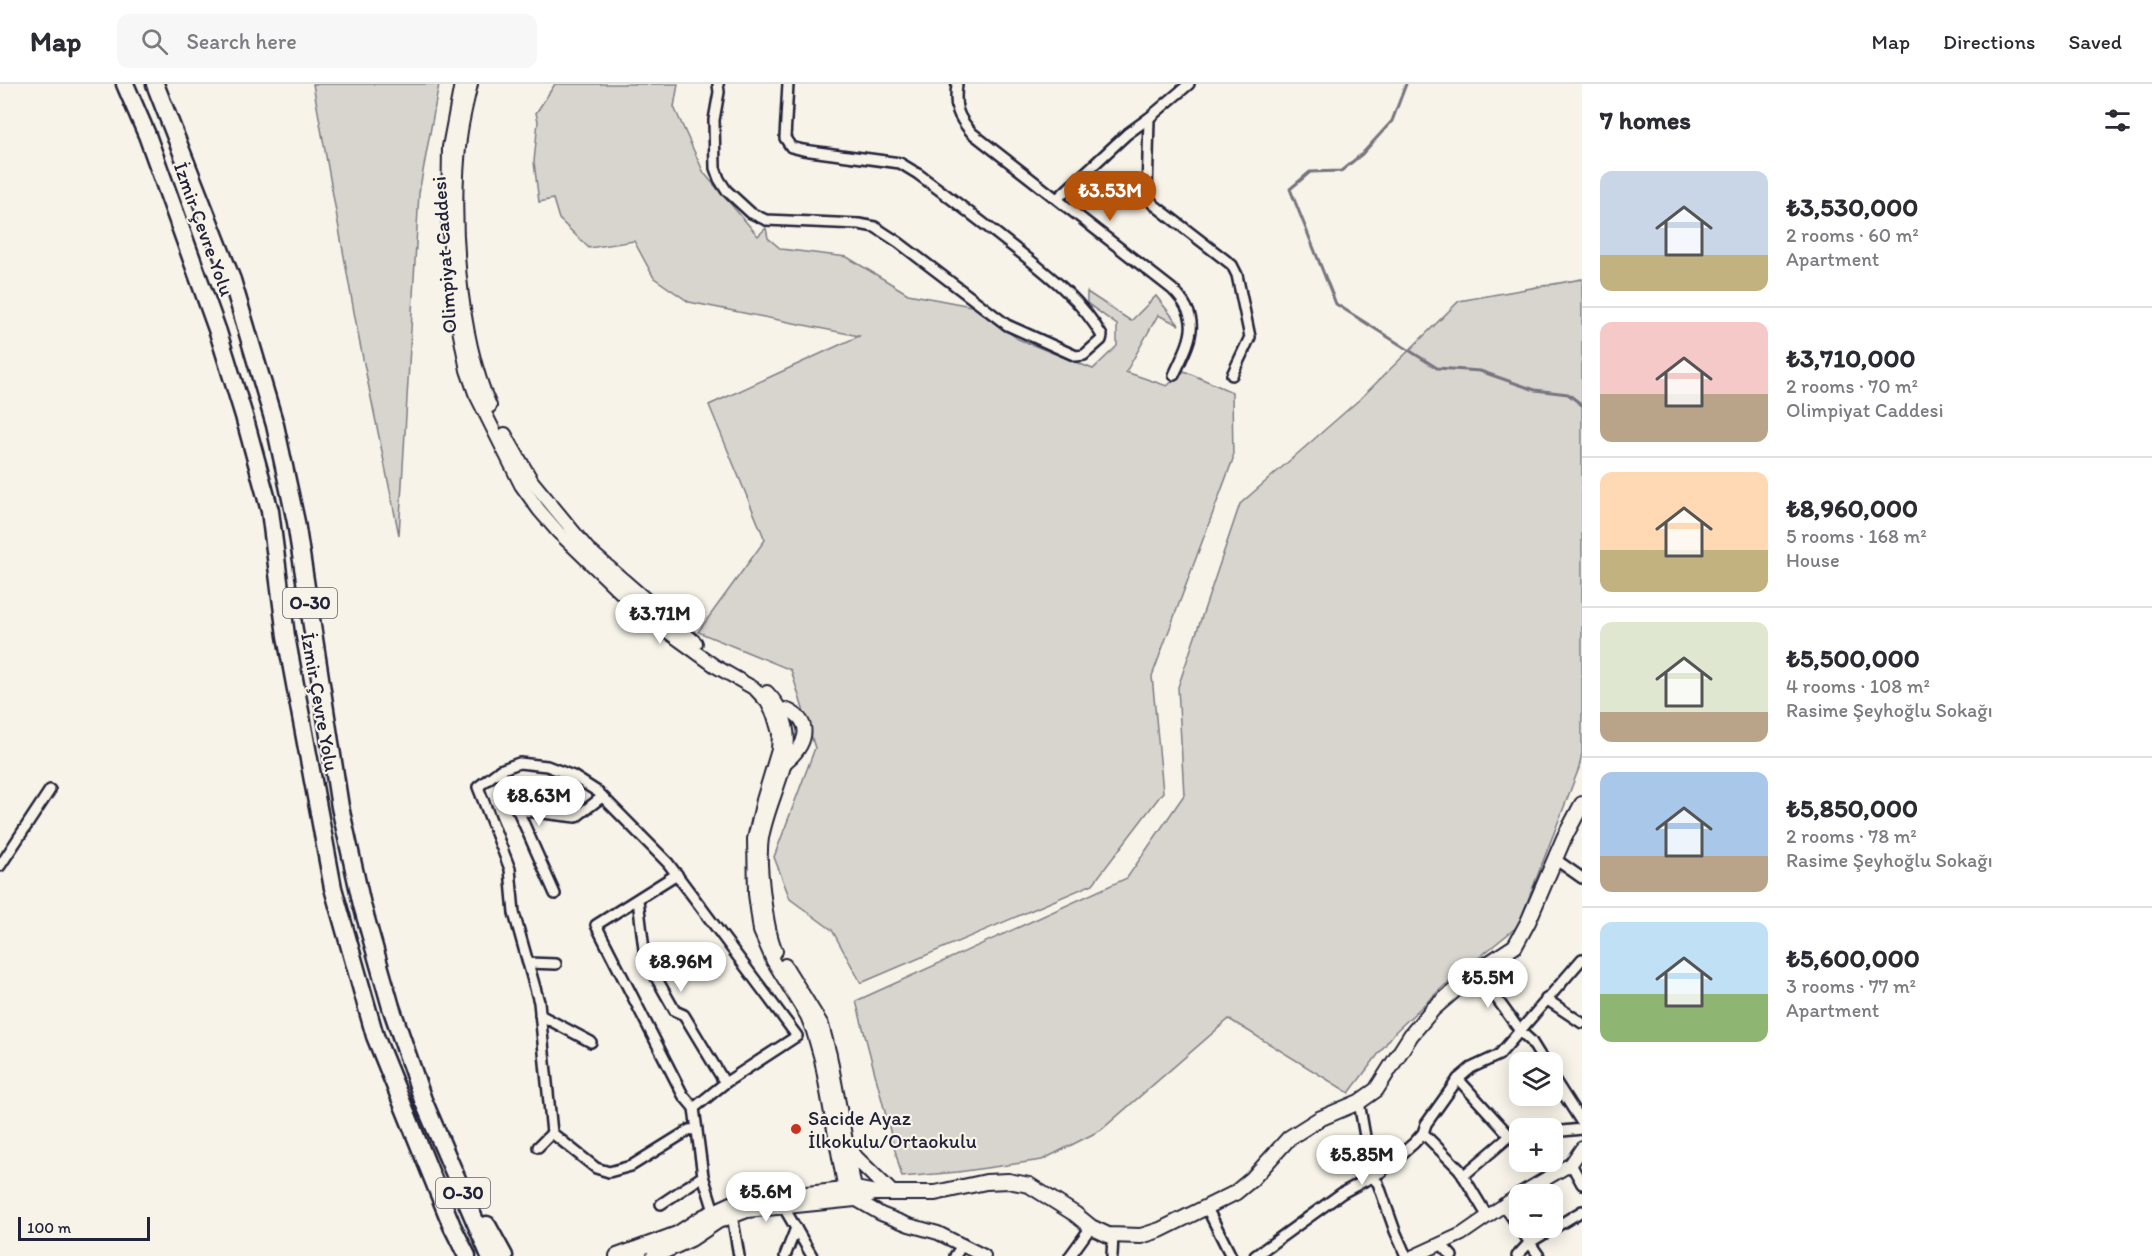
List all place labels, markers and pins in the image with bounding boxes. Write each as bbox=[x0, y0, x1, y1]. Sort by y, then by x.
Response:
pin: ₺3.53M bbox=[1061, 171, 1159, 222]
pin: ₺3.71M bbox=[611, 594, 709, 645]
pin: ₺8.63M bbox=[490, 776, 588, 827]
pin: ₺8.96M bbox=[632, 942, 730, 993]
pin: ₺5.5M bbox=[1446, 958, 1530, 1009]
place label: Sacide Ayaz İlkokulu/Ortaokulu bbox=[808, 1106, 977, 1153]
marker: Sacide Ayaz İlkokulu/Ortaokulu bbox=[789, 1122, 803, 1136]
pin: ₺5.85M bbox=[1313, 1135, 1411, 1186]
pin: ₺5.6M bbox=[724, 1172, 808, 1223]

